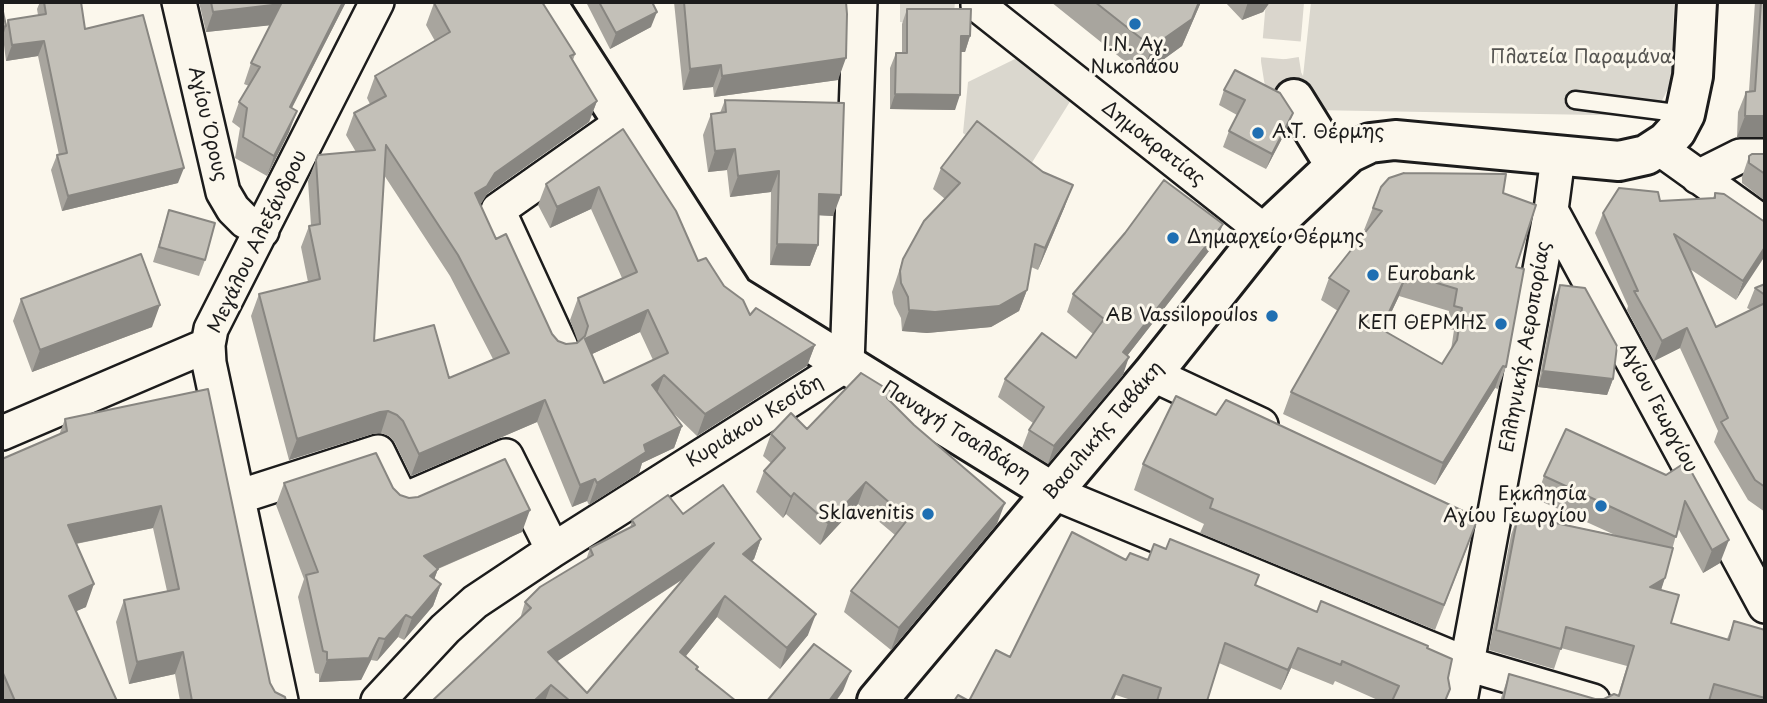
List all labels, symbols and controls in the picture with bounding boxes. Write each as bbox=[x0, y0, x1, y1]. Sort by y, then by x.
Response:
marker: Ι.Ν. Αγ. Νικολάου bbox=[1127, 16, 1143, 32]
place label: Ι.Ν. Αγ. Νικολάου bbox=[1091, 35, 1179, 79]
park label: Πλατεία Παραμάνα bbox=[1490, 47, 1672, 69]
street label: Αγίου Όρους bbox=[183, 64, 231, 184]
street label: Δημοκρατίας bbox=[1097, 97, 1209, 191]
place label: Α.Τ. Θέρμης bbox=[1272, 122, 1384, 144]
marker: Α.Τ. Θέρμης bbox=[1250, 125, 1266, 141]
street label: Μεγάλου Αλεξάνδρου bbox=[204, 147, 312, 337]
place label: Δημαρχείο Θέρμης bbox=[1187, 227, 1365, 249]
marker: Δημαρχείο Θέρμης bbox=[1165, 230, 1181, 246]
street label: Ελληνικής Αεροπορίας bbox=[1496, 240, 1556, 454]
place label: Eurobank bbox=[1387, 264, 1476, 286]
marker: Eurobank bbox=[1365, 267, 1381, 283]
place label: AB Vassilopoulos bbox=[1106, 305, 1258, 327]
marker: AB Vassilopoulos bbox=[1264, 308, 1280, 324]
place label: ΚΕΠ ΘΕΡΜΗΣ bbox=[1357, 313, 1487, 335]
marker: ΚΕΠ ΘΕΡΜΗΣ bbox=[1493, 316, 1509, 332]
street label: Αγίου Γεωργίου bbox=[1614, 339, 1702, 477]
street label: Βασιλικής Ταβάκη bbox=[1040, 357, 1168, 505]
street label: Κυριάκου Κεσίδη bbox=[683, 371, 827, 473]
street label: Παναγή Τσαλδάρη bbox=[878, 377, 1034, 487]
place label: Εκκλησία Αγίου Γεωργίου bbox=[1443, 484, 1587, 528]
marker: Εκκλησία Αγίου Γεωργίου bbox=[1593, 498, 1609, 514]
place label: Sklavenitis bbox=[818, 503, 914, 525]
marker: Sklavenitis bbox=[920, 506, 936, 522]

